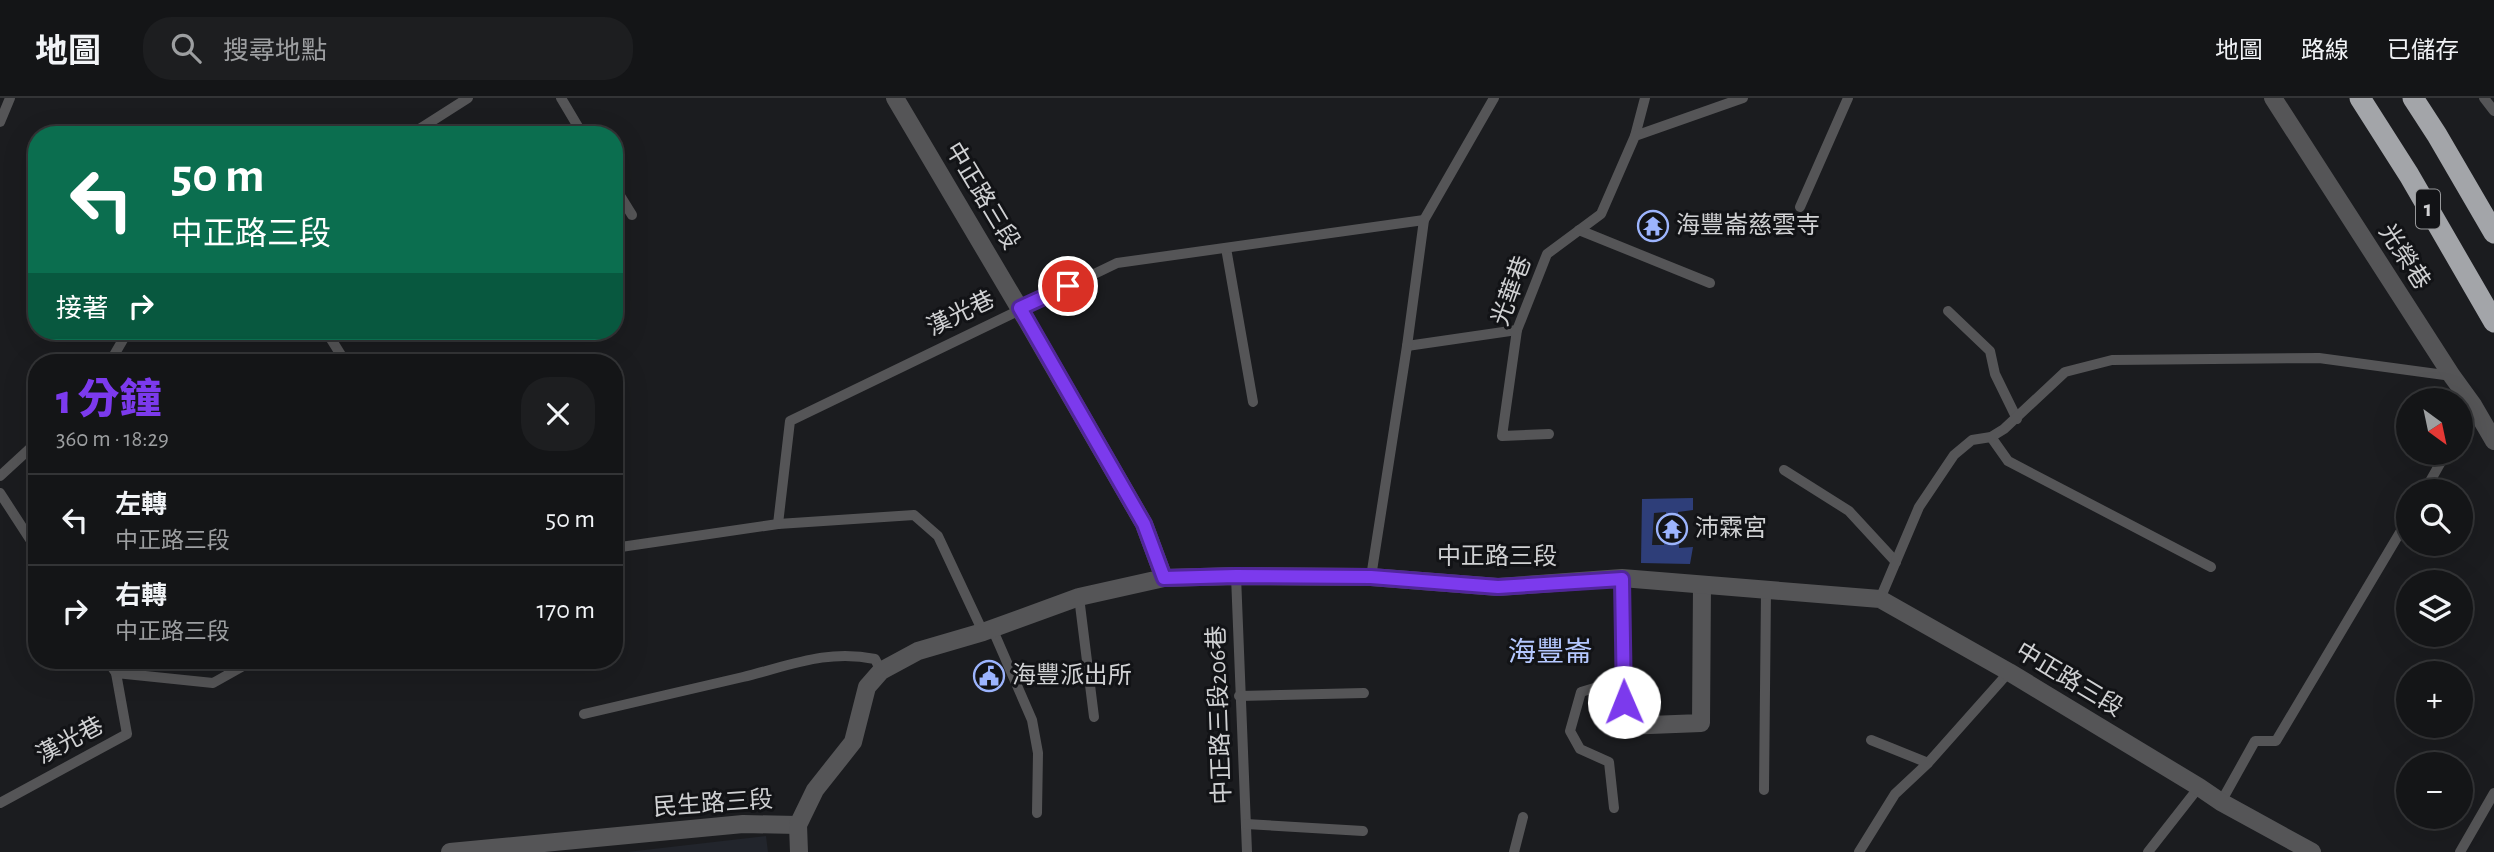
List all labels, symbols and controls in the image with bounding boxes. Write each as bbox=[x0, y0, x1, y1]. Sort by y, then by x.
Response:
search box bbox=[143, 17, 633, 80]
icon: search bbox=[167, 29, 205, 67]
text: 地圖 bbox=[35, 36, 101, 69]
text: 搜尋地點 bbox=[223, 38, 327, 64]
text: 地圖 bbox=[2215, 39, 2263, 63]
text: 路線 bbox=[2301, 39, 2349, 63]
text: 已儲存 bbox=[2387, 39, 2459, 63]
street label: 中正路三段 bbox=[941, 137, 1025, 254]
text: 50 m bbox=[171, 152, 265, 201]
icon: left bbox=[56, 154, 147, 245]
road number: 1 bbox=[2416, 190, 2440, 228]
temple icon: 海豐崙慈雲寺 bbox=[1636, 209, 1670, 243]
place label: 海豐崙慈雲寺 bbox=[1676, 212, 1820, 238]
text: 中正路三段 bbox=[171, 218, 331, 250]
street label: 光榮巷 bbox=[2374, 219, 2435, 294]
street label: 光華巷 bbox=[1487, 252, 1536, 329]
pin bbox=[1038, 256, 1098, 316]
icon: arrive bbox=[1049, 267, 1087, 305]
street label: 漢光巷 bbox=[923, 286, 999, 341]
icon: right bbox=[122, 287, 160, 325]
text: 接著 bbox=[56, 296, 108, 322]
button: close bbox=[521, 377, 595, 451]
text: 1 分鐘 bbox=[56, 379, 162, 421]
north arrow bbox=[2396, 388, 2473, 466]
map controls bbox=[2396, 388, 2473, 829]
text: 360 m · 18:29 bbox=[56, 428, 169, 451]
button: search bbox=[2396, 479, 2473, 556]
text: 左轉 bbox=[115, 492, 167, 518]
icon: left bbox=[56, 501, 94, 539]
text: 50 m bbox=[545, 506, 595, 532]
temple icon: 沛霖宮 bbox=[1655, 512, 1689, 546]
place label: 沛霖宮 bbox=[1695, 515, 1767, 541]
text: 中正路三段 bbox=[115, 530, 230, 553]
street label: 中正路三段 bbox=[1437, 543, 1557, 569]
button: layers bbox=[2396, 570, 2473, 647]
text: 右轉 bbox=[115, 583, 167, 609]
icon: right bbox=[56, 592, 94, 630]
text: 170 m bbox=[536, 597, 595, 623]
text: 中正路三段 bbox=[115, 621, 230, 644]
street label: 中正路三段206巷 bbox=[1203, 625, 1235, 805]
district label: 海豐崙 bbox=[1508, 637, 1592, 667]
street label: 中正路三段 bbox=[2011, 637, 2128, 721]
public building icon: 海豐派出所 bbox=[972, 659, 1006, 693]
button: + bbox=[2396, 661, 2473, 738]
place label: 海豐派出所 bbox=[1012, 662, 1132, 688]
position arrow bbox=[1587, 665, 1661, 739]
street label: 漢光巷 bbox=[32, 712, 107, 768]
button: − bbox=[2396, 752, 2473, 829]
street label: 民生路三段 bbox=[652, 786, 774, 820]

